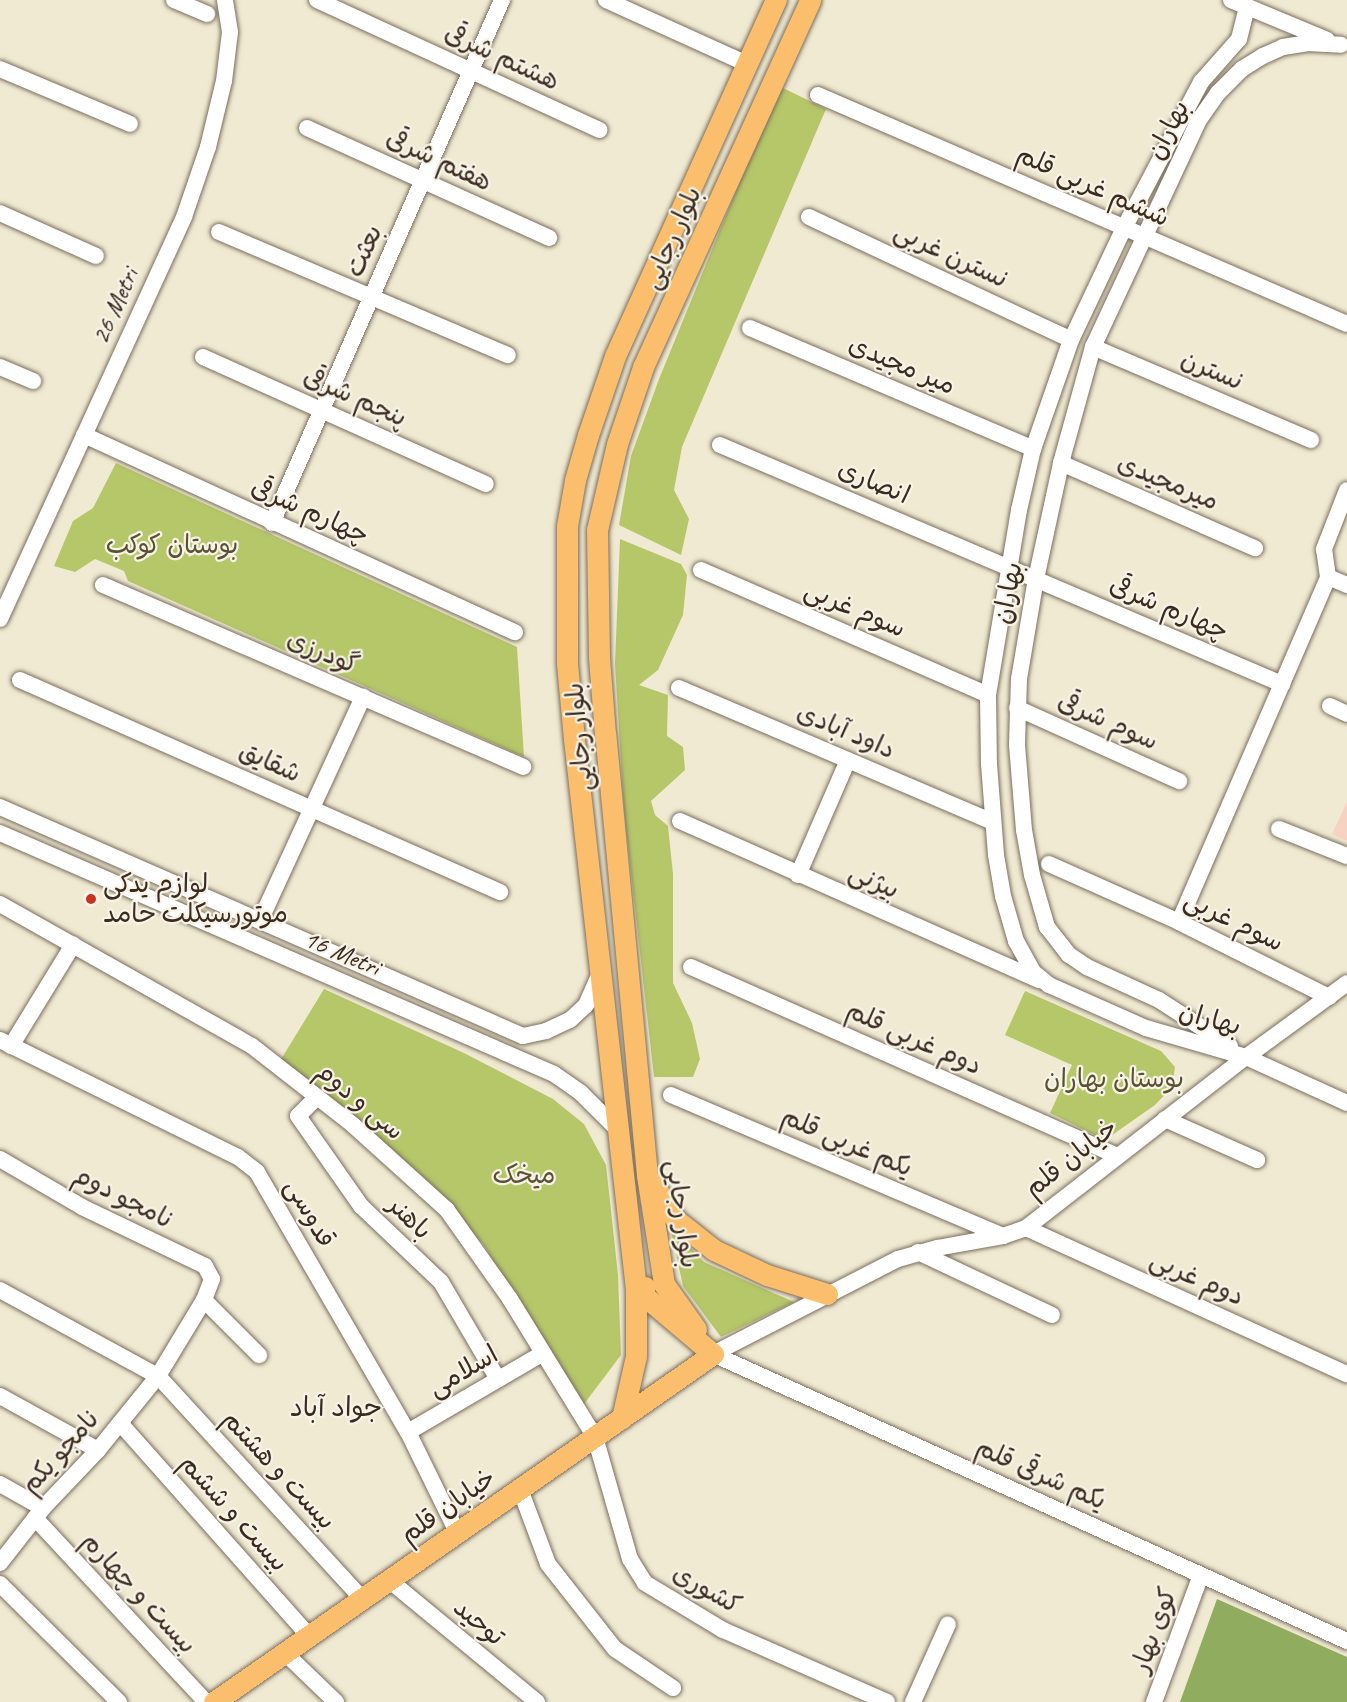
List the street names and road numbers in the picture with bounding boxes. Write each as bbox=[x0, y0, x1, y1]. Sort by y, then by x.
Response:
street label: هشتم شرقی bbox=[440, 17, 564, 97]
street label: بهاران bbox=[1140, 95, 1196, 165]
street label: هفتم شرقی bbox=[381, 122, 497, 198]
street label: ششم غربی قلم bbox=[1012, 138, 1174, 234]
street label: بلوار رجایی bbox=[636, 182, 708, 294]
street label: نسترن غربی bbox=[889, 215, 1013, 295]
street label: بعثت bbox=[339, 220, 389, 282]
street label: 26 Metri bbox=[85, 263, 145, 349]
street label: میر مجیدی bbox=[844, 329, 960, 401]
street label: نسترن bbox=[1176, 343, 1248, 397]
street label: پنجم شرقی bbox=[299, 360, 411, 434]
street label: میرمجیدی bbox=[1113, 447, 1223, 517]
street label: انصاری bbox=[833, 453, 915, 511]
street label: چهارم شرقی bbox=[246, 471, 374, 551]
street label: بهاران bbox=[987, 559, 1029, 627]
street label: چهارم شرقی bbox=[1105, 569, 1233, 647]
street label: سوم غربی bbox=[800, 574, 910, 644]
street label: گودرزی bbox=[282, 623, 364, 681]
street label: بلوار رجایی bbox=[559, 681, 599, 793]
street label: سوم شرقی bbox=[1053, 685, 1163, 757]
street label: داود آبادی bbox=[792, 696, 900, 766]
street label: شقایق bbox=[234, 735, 306, 789]
street label: بیژنی bbox=[844, 856, 904, 906]
street label: سوم غربی bbox=[1179, 884, 1289, 958]
street label: 16 Metri bbox=[299, 923, 385, 983]
street label: دوم غربی قلم bbox=[842, 994, 986, 1082]
street label: بهاران bbox=[1176, 996, 1244, 1042]
street label: سی و دوم bbox=[310, 1055, 410, 1147]
street label: یکم غربی قلم bbox=[777, 1100, 917, 1184]
street label: خیابان قلم bbox=[1018, 1112, 1124, 1204]
street label: بلوار رجایی bbox=[659, 1158, 705, 1270]
street label: نامجو دوم bbox=[68, 1159, 178, 1235]
street label: قدوسی bbox=[278, 1173, 342, 1253]
street label: باهنر bbox=[382, 1190, 438, 1246]
street label: دوم غربی bbox=[1145, 1243, 1249, 1313]
street label: اسلامی bbox=[422, 1339, 504, 1403]
street label: نامجو یکم bbox=[14, 1404, 106, 1500]
street label: بیست و هشتم bbox=[216, 1404, 342, 1536]
street label: یکم شرقی قلم bbox=[971, 1431, 1111, 1517]
street label: بیست و ششم bbox=[173, 1448, 295, 1578]
street label: خیابان قلم bbox=[394, 1462, 502, 1550]
street label: بیست و چهارم bbox=[75, 1526, 203, 1660]
street label: کشوری bbox=[667, 1557, 747, 1621]
street label: کوی بهار bbox=[1124, 1583, 1184, 1677]
street label: توحید bbox=[447, 1592, 511, 1652]

